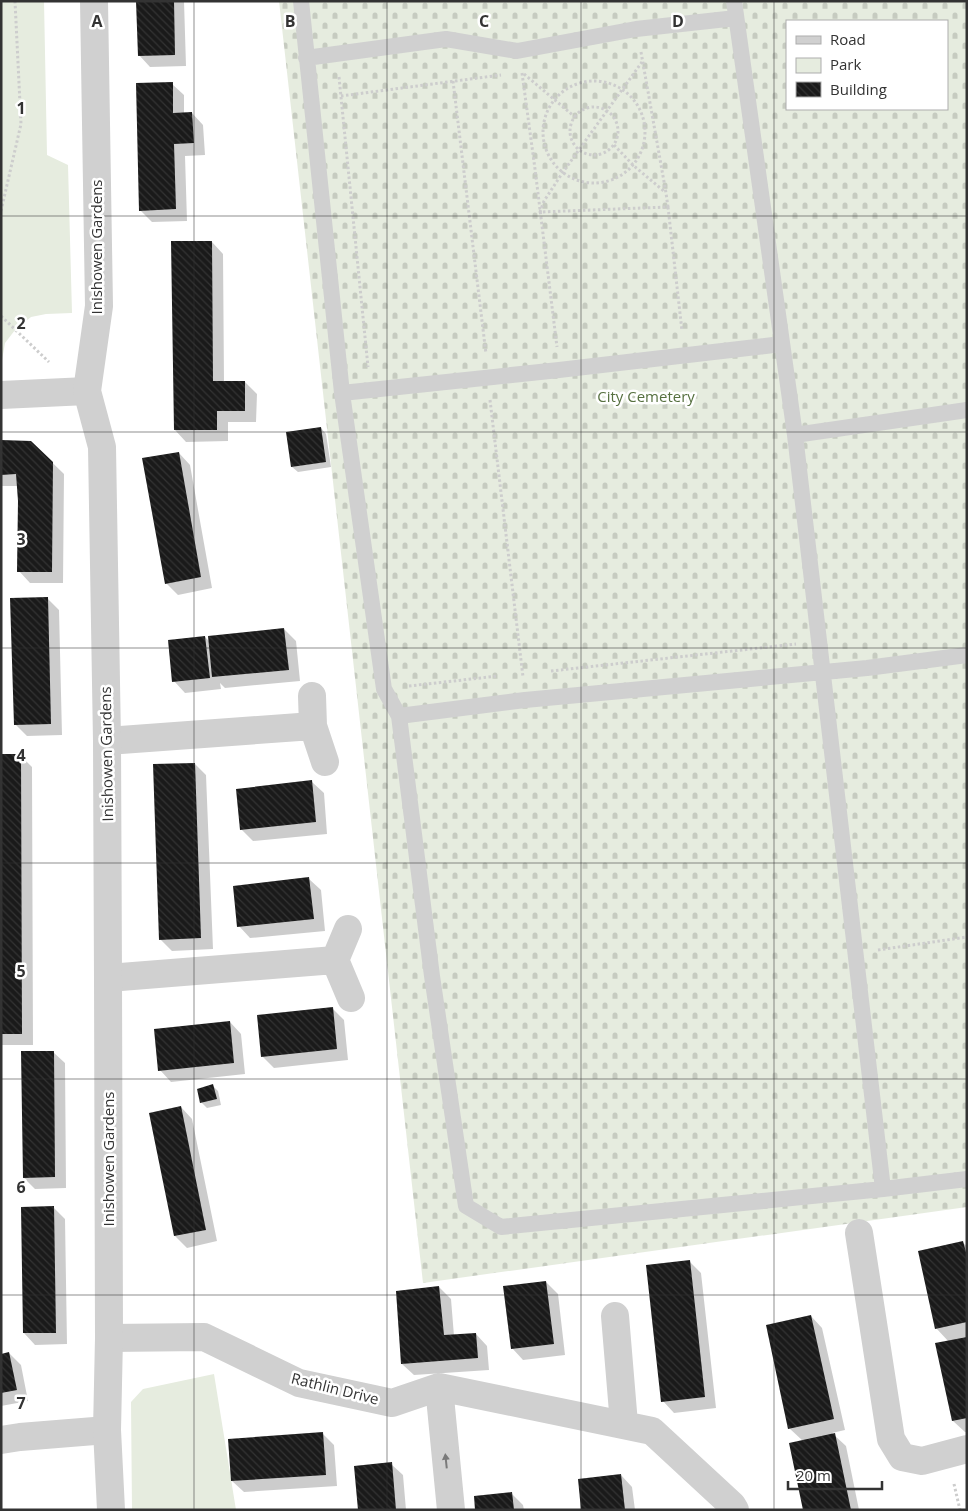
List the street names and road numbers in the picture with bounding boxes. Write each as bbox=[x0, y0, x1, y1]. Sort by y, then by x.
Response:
street label: Inishowen Gardens bbox=[86, 179, 106, 315]
street label: Inishowen Gardens bbox=[95, 686, 117, 822]
street label: Inishowen Gardens bbox=[98, 1091, 118, 1227]
street label: Rathlin Drive bbox=[289, 1367, 381, 1409]

